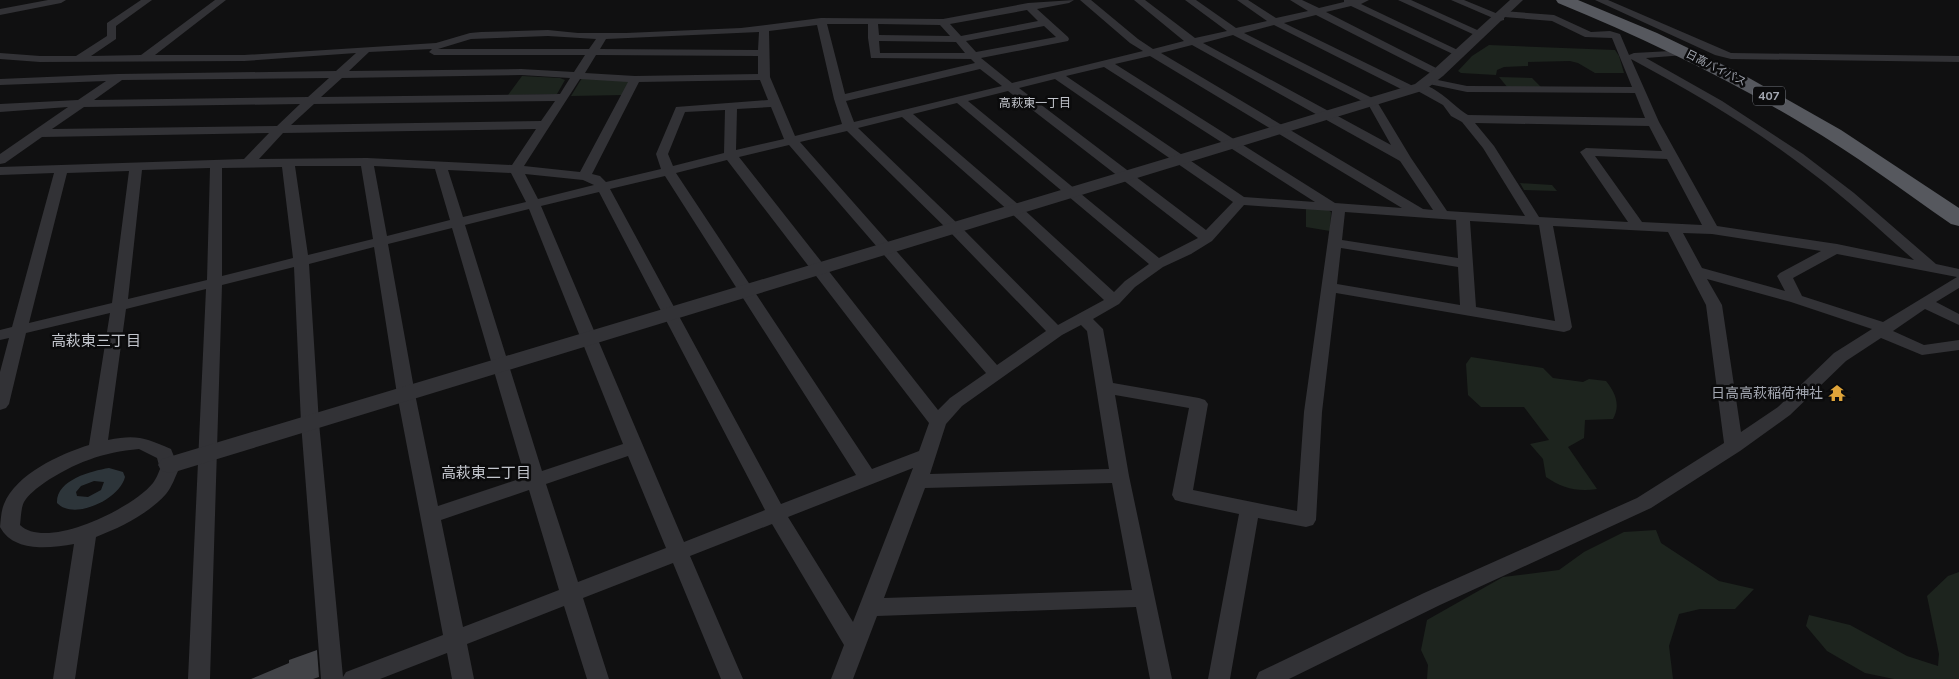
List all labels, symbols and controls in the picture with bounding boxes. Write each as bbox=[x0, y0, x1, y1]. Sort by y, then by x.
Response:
street label: 日高バイパス bbox=[1683, 46, 1749, 90]
road number: 407 bbox=[1753, 86, 1785, 105]
district label: 高萩東一丁目 bbox=[999, 95, 1071, 111]
district label: 高萩東三丁目 bbox=[51, 331, 141, 351]
temple icon: 日高高萩稲荷神社 bbox=[1827, 383, 1847, 403]
place label: 日高高萩稲荷神社 bbox=[1711, 384, 1823, 403]
district label: 高萩東二丁目 bbox=[441, 463, 531, 483]

